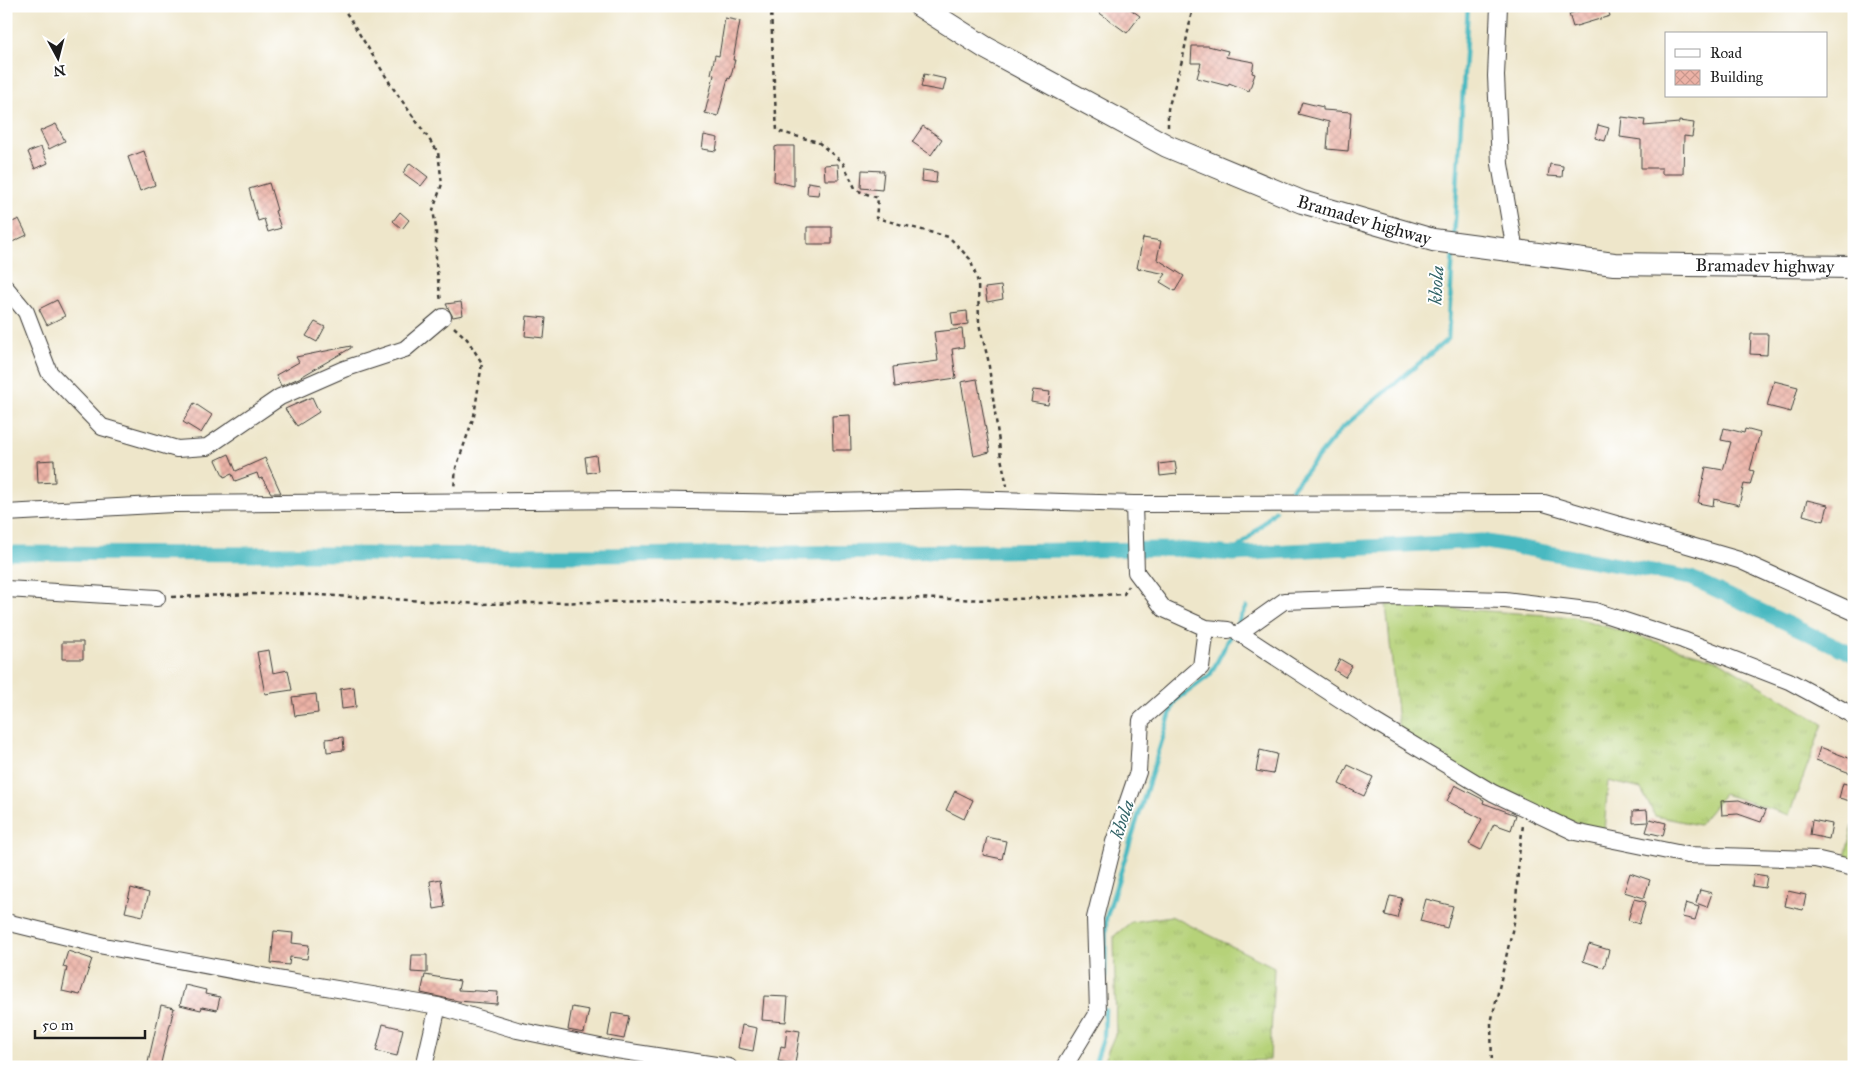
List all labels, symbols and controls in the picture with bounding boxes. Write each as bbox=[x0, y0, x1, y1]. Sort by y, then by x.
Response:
north arrow bbox=[32, 32, 82, 82]
legend bbox=[1665, 32, 1828, 98]
text: Road bbox=[1710, 44, 1742, 62]
text: N bbox=[52, 61, 66, 80]
text: Building bbox=[1710, 68, 1764, 86]
street label: Bramadev highway bbox=[1295, 190, 1434, 250]
street label: Bramadev highway bbox=[1695, 254, 1835, 278]
water label: khola bbox=[1423, 265, 1449, 306]
water label: khola bbox=[1105, 797, 1139, 842]
scale bar bbox=[35, 1008, 145, 1040]
text: 50 m bbox=[42, 1016, 74, 1034]

